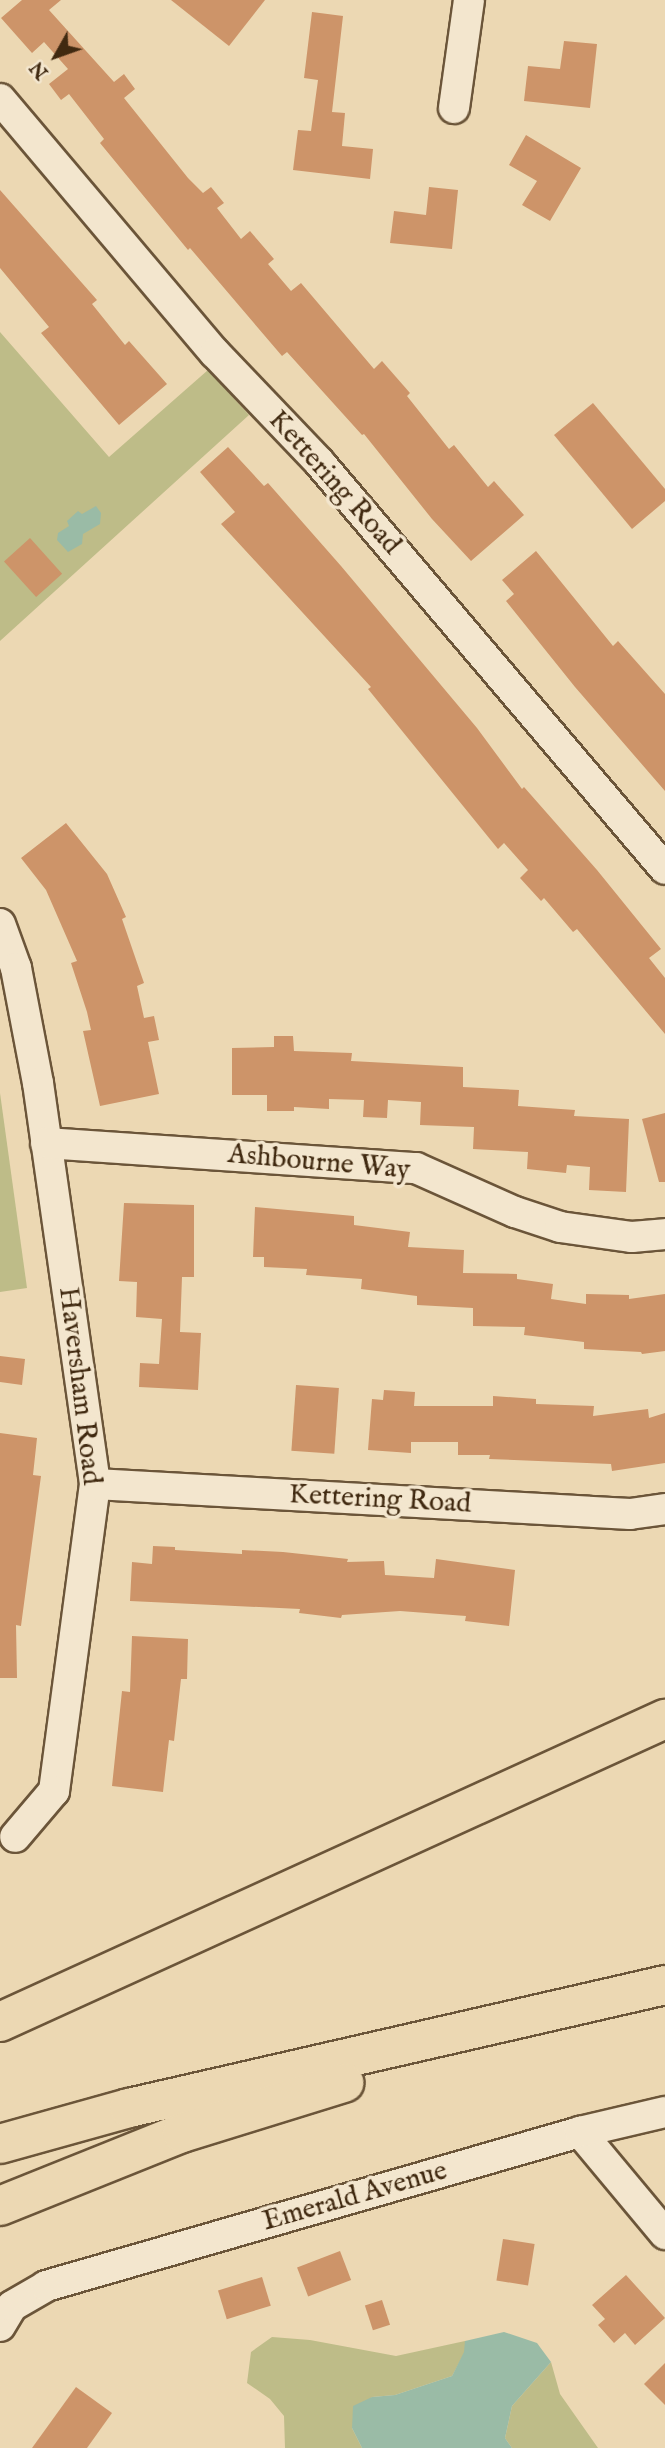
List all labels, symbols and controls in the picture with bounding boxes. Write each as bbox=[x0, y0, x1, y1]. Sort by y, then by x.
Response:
north arrow bbox=[21, 21, 91, 91]
text: N bbox=[25, 55, 54, 84]
street label: Kettering Road bbox=[260, 404, 408, 562]
street label: Ashbourne Way bbox=[226, 1138, 412, 1188]
street label: Haversham Road bbox=[50, 1285, 108, 1487]
street label: Kettering Road bbox=[288, 1478, 472, 1522]
street label: Emerald Avenue bbox=[259, 2155, 451, 2239]

